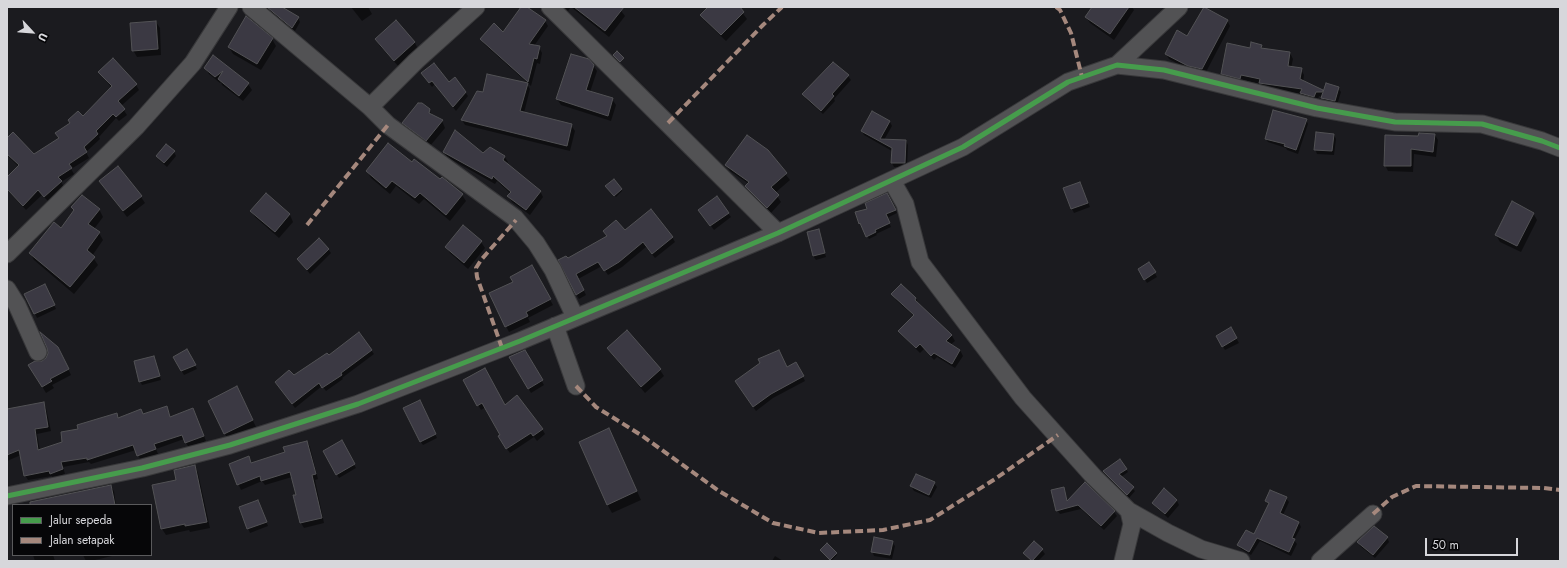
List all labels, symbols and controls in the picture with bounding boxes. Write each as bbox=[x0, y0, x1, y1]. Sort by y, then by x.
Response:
north arrow bbox=[12, 12, 52, 52]
text: U bbox=[34, 30, 52, 44]
legend bbox=[12, 504, 152, 556]
text: Jalur sepeda bbox=[50, 511, 112, 529]
scale bar bbox=[1427, 530, 1520, 556]
text: Jalan setapak bbox=[50, 531, 115, 549]
text: 50 m bbox=[1432, 536, 1459, 554]

